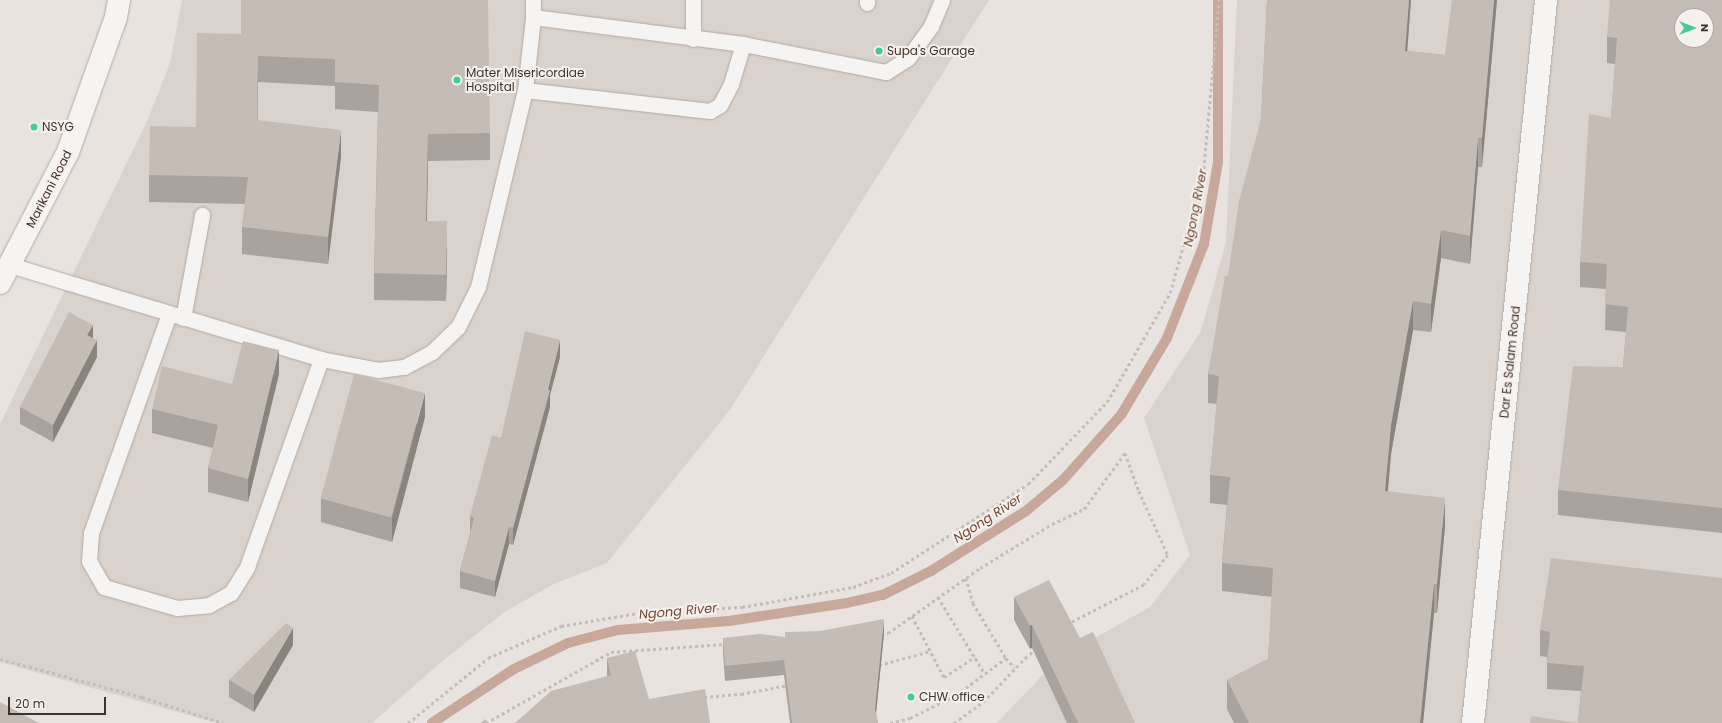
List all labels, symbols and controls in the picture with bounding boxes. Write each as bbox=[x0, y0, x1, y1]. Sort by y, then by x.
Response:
north arrow bbox=[1674, 8, 1714, 48]
text: N bbox=[1697, 24, 1713, 32]
place label: Supa's Garage bbox=[887, 44, 975, 58]
marker: Supa's Garage bbox=[874, 46, 884, 56]
place label: Mater Misericordiae Hospital bbox=[466, 66, 584, 94]
marker: Mater Misericordiae Hospital bbox=[451, 74, 463, 86]
place label: NSYG bbox=[42, 120, 74, 134]
marker: NSYG bbox=[29, 122, 39, 132]
street label: Marikani Road bbox=[23, 148, 75, 230]
water label: Ngong River bbox=[1181, 168, 1211, 248]
street label: Dar Es Salam Road bbox=[1497, 305, 1523, 419]
water label: Ngong River bbox=[951, 491, 1025, 547]
water label: Ngong River bbox=[638, 601, 718, 623]
scale bar bbox=[10, 689, 108, 715]
place label: CHW office bbox=[919, 690, 985, 704]
marker: CHW office bbox=[906, 692, 916, 702]
text: 20 m bbox=[15, 695, 45, 712]

